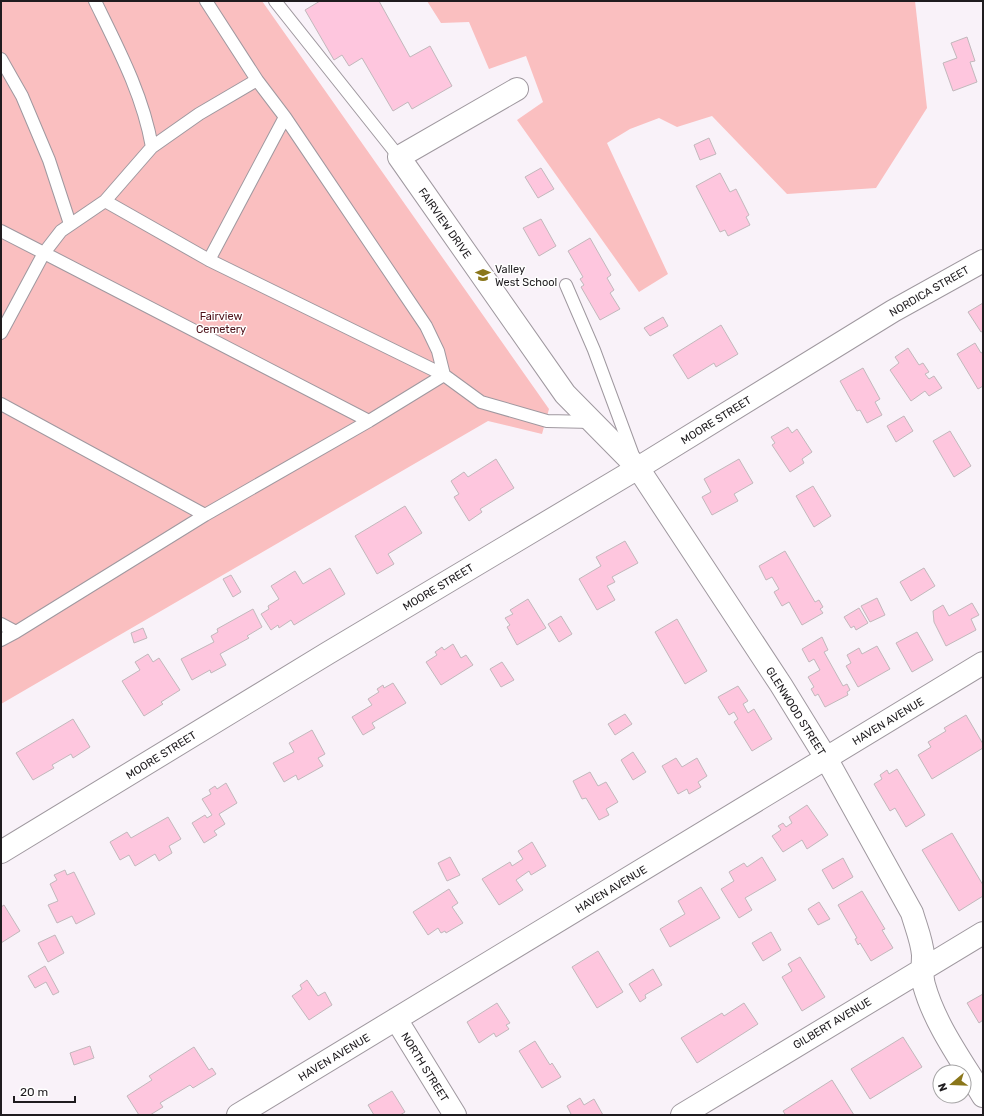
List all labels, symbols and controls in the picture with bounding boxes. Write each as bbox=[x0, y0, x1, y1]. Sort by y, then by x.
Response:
street label: FAIRVIEW DRIVE bbox=[415, 185, 474, 261]
place label: Valley West School bbox=[495, 263, 557, 289]
street label: NORDICA STREET bbox=[887, 263, 972, 320]
school or university icon: Valley West School bbox=[474, 266, 492, 284]
park label: Fairview Cemetery bbox=[196, 310, 246, 336]
street label: MOORE STREET bbox=[679, 393, 754, 447]
street label: MOORE STREET bbox=[401, 561, 477, 614]
street label: GLENWOOD STREET bbox=[763, 665, 828, 758]
street label: HAVEN AVENUE bbox=[850, 695, 927, 748]
street label: MOORE STREET bbox=[124, 728, 199, 782]
street label: HAVEN AVENUE bbox=[573, 863, 650, 916]
street label: GILBERT AVENUE bbox=[791, 995, 874, 1052]
street label: NORTH STREET bbox=[398, 1030, 451, 1105]
street label: HAVEN AVENUE bbox=[296, 1031, 373, 1084]
north arrow bbox=[932, 1064, 972, 1104]
scale bar bbox=[14, 1078, 75, 1104]
text: N bbox=[936, 1081, 950, 1093]
text: 20 m bbox=[20, 1085, 48, 1099]

